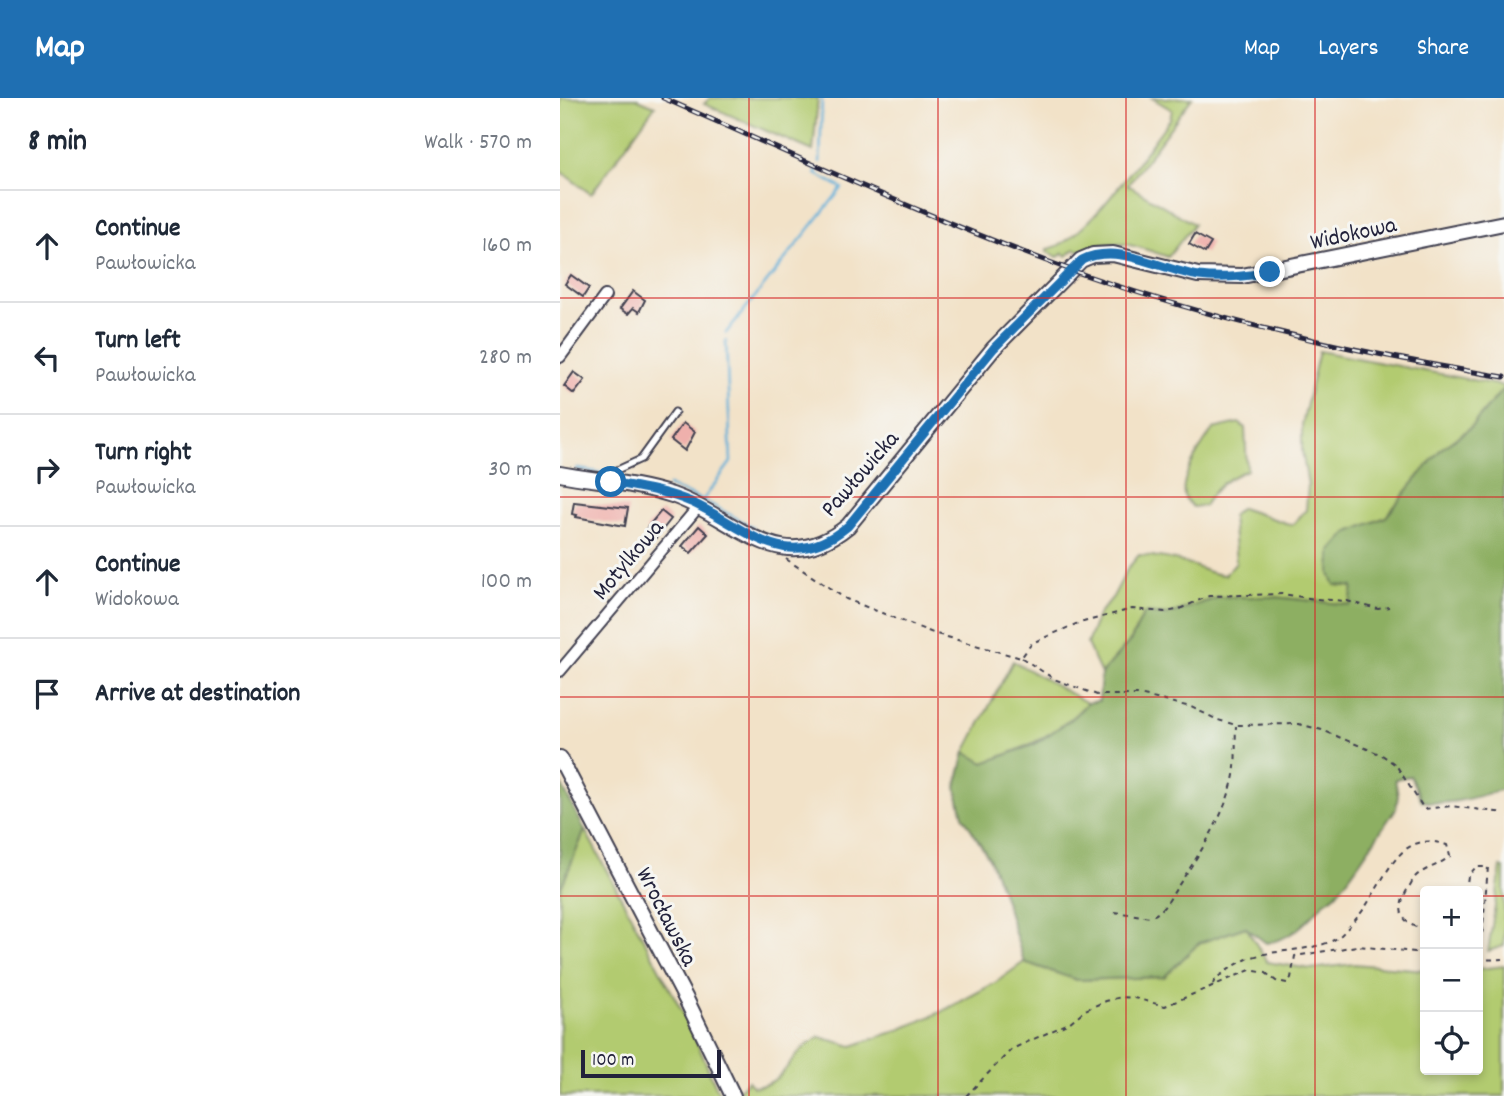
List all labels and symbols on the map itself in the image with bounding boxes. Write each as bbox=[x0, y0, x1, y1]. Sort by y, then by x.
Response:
street label: Widokowa bbox=[1307, 209, 1401, 261]
route end bbox=[1254, 256, 1285, 287]
street label: Pawłowicka bbox=[814, 424, 909, 526]
route start bbox=[595, 466, 626, 497]
street label: Motylkowa bbox=[585, 513, 674, 609]
street label: Wrocławska bbox=[626, 862, 705, 973]
scale bar bbox=[581, 1047, 721, 1079]

